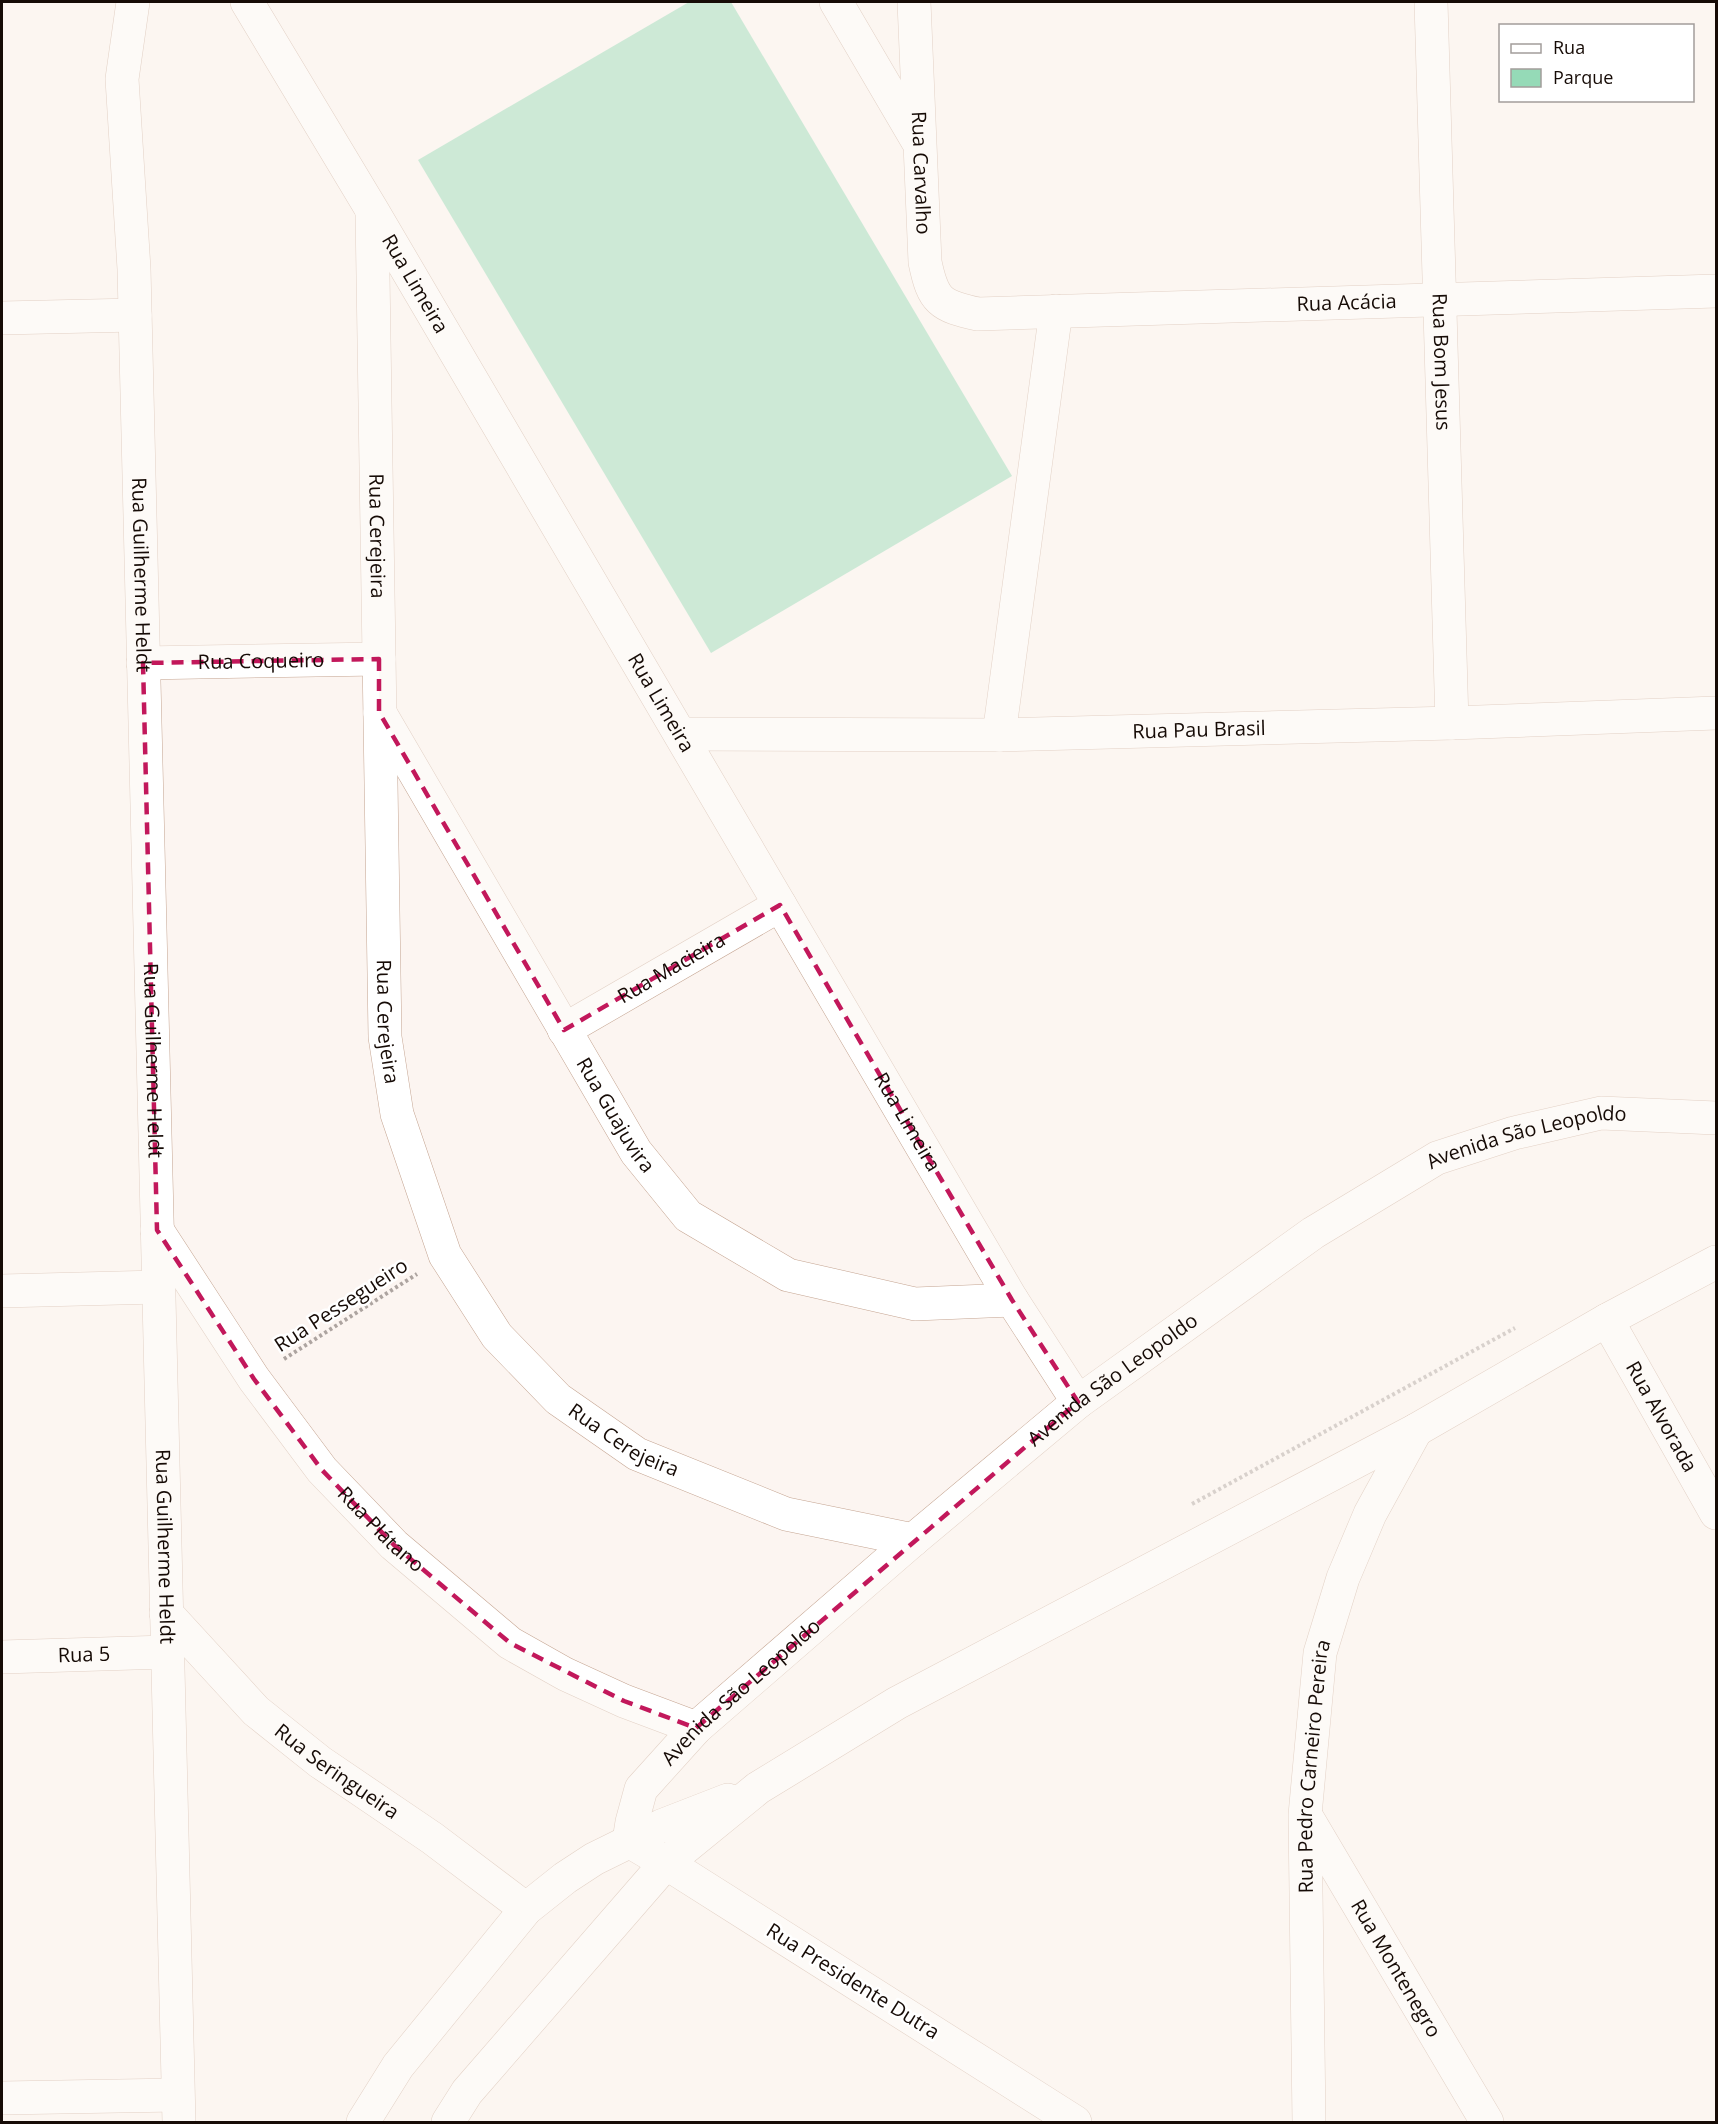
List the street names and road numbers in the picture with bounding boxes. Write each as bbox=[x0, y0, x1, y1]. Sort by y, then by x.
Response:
street label: Rua Carvalho bbox=[906, 111, 938, 235]
street label: Rua Limeira bbox=[376, 229, 455, 338]
street label: Rua Acácia bbox=[1296, 287, 1397, 317]
street label: Rua Bom Jesus bbox=[1426, 293, 1457, 431]
street label: Rua Cerejeira bbox=[363, 473, 392, 599]
street label: Rua Guilherme Heldt bbox=[126, 477, 158, 673]
street label: Rua Coqueiro bbox=[197, 646, 324, 675]
street label: Rua Limeira bbox=[622, 648, 701, 757]
street label: Rua Pau Brasil bbox=[1132, 714, 1266, 744]
street label: Rua Macieira bbox=[612, 926, 730, 1009]
street label: Rua Cerejeira bbox=[371, 959, 406, 1086]
street label: Rua Guilherme Heldt bbox=[138, 963, 170, 1158]
street label: Rua Guajuvira bbox=[571, 1052, 661, 1178]
street label: Rua Limeira bbox=[868, 1067, 947, 1176]
street label: Avenida São Leopoldo bbox=[1421, 1099, 1627, 1175]
street label: Rua Pessegueiro bbox=[269, 1251, 413, 1358]
street label: Avenida São Leopoldo bbox=[1021, 1306, 1203, 1452]
street label: Rua Alvorada bbox=[1620, 1356, 1704, 1477]
street label: Rua Cerejeira bbox=[563, 1396, 683, 1483]
street label: Rua Guilherme Heldt bbox=[150, 1449, 181, 1644]
street label: Rua Plátano bbox=[332, 1480, 430, 1578]
street label: Avenida São Leopoldo bbox=[655, 1612, 826, 1771]
street label: Rua Pedro Carneiro Pereira bbox=[1291, 1636, 1336, 1894]
street label: Rua 5 bbox=[57, 1640, 111, 1668]
street label: Rua Seringueira bbox=[269, 1717, 405, 1825]
street label: Rua Montenegro bbox=[1345, 1894, 1448, 2042]
street label: Rua Presidente Dutra bbox=[762, 1916, 945, 2045]

